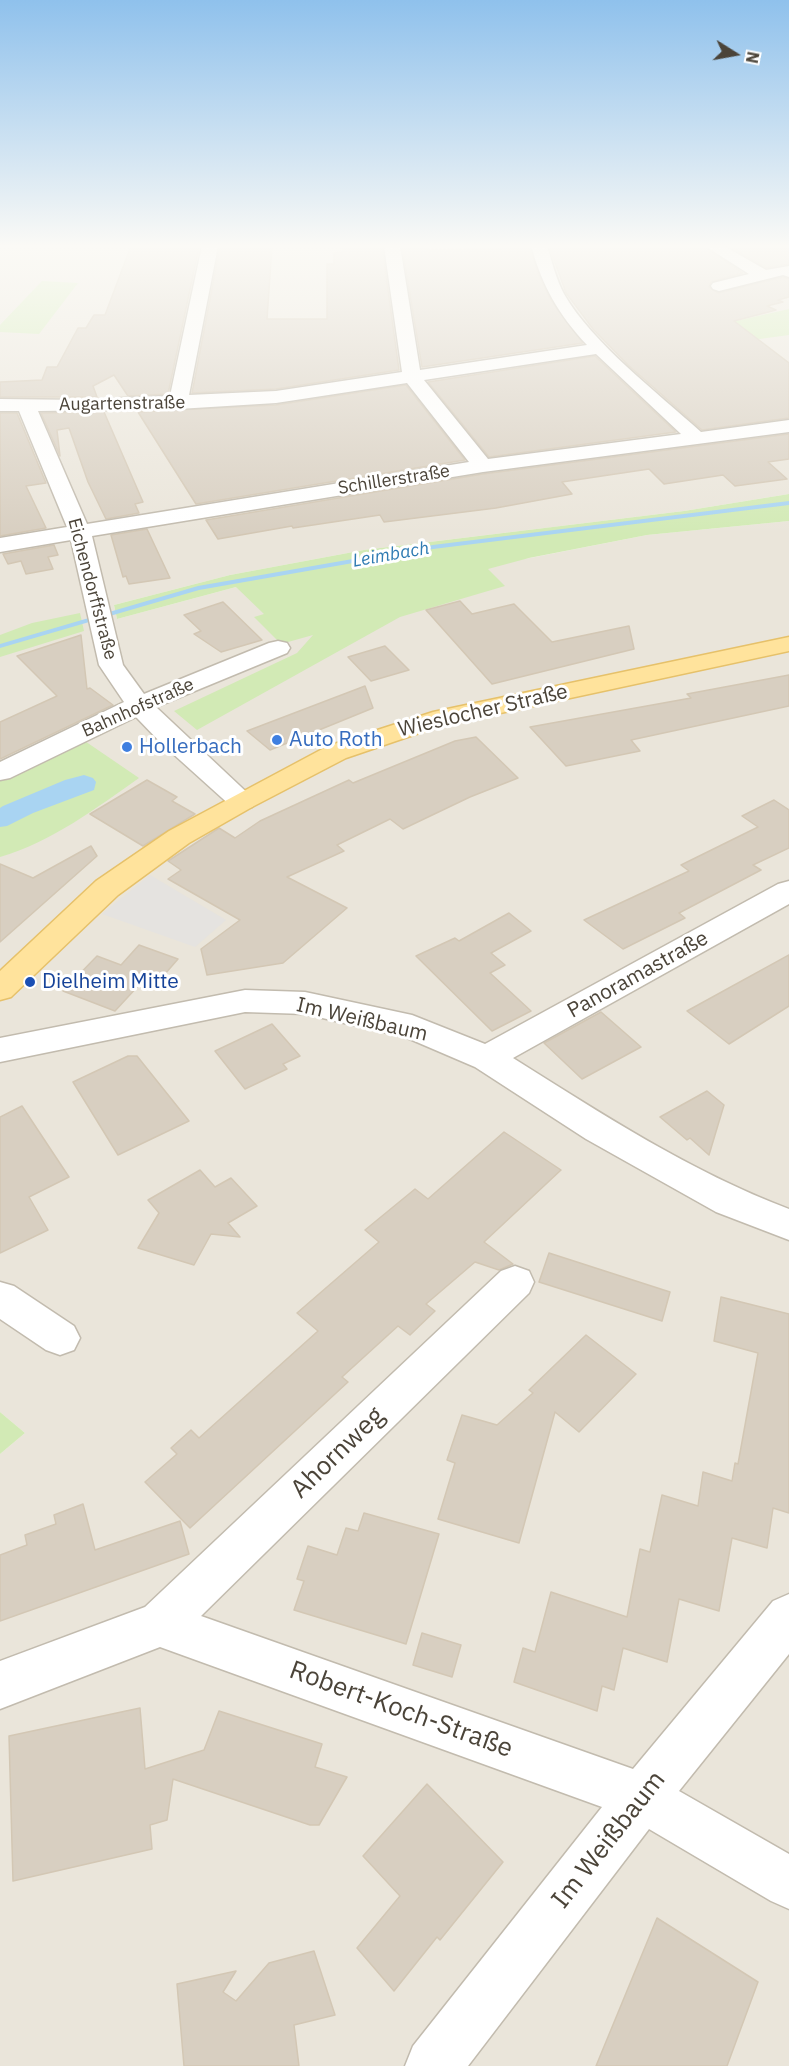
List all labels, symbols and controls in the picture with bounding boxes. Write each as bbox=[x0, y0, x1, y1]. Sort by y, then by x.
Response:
north arrow bbox=[705, 24, 765, 84]
text: N bbox=[742, 50, 764, 65]
street label: Augartenstraße bbox=[59, 392, 185, 416]
street label: Schillerstraße bbox=[337, 460, 451, 500]
street label: Eichendorffstraße bbox=[63, 516, 121, 662]
water label: Leimbach bbox=[351, 538, 431, 572]
street label: Bahnhofstraße bbox=[79, 674, 197, 742]
street label: Wieslocher Straße bbox=[396, 679, 570, 743]
place label: Auto Roth bbox=[289, 727, 383, 753]
marker: Auto Roth bbox=[270, 733, 284, 747]
place label: Hollerbach bbox=[139, 734, 242, 760]
marker: Hollerbach bbox=[120, 740, 134, 754]
street label: Panoramastraße bbox=[563, 926, 713, 1024]
place label: Dielheim Mitte bbox=[42, 969, 179, 995]
marker: Dielheim Mitte bbox=[23, 975, 37, 989]
street label: Im Weißbaum bbox=[294, 993, 430, 1047]
street label: Ahornweg bbox=[285, 1401, 391, 1505]
street label: Robert-Koch-Straße bbox=[285, 1655, 517, 1765]
street label: Im Weißbaum bbox=[546, 1765, 672, 1915]

